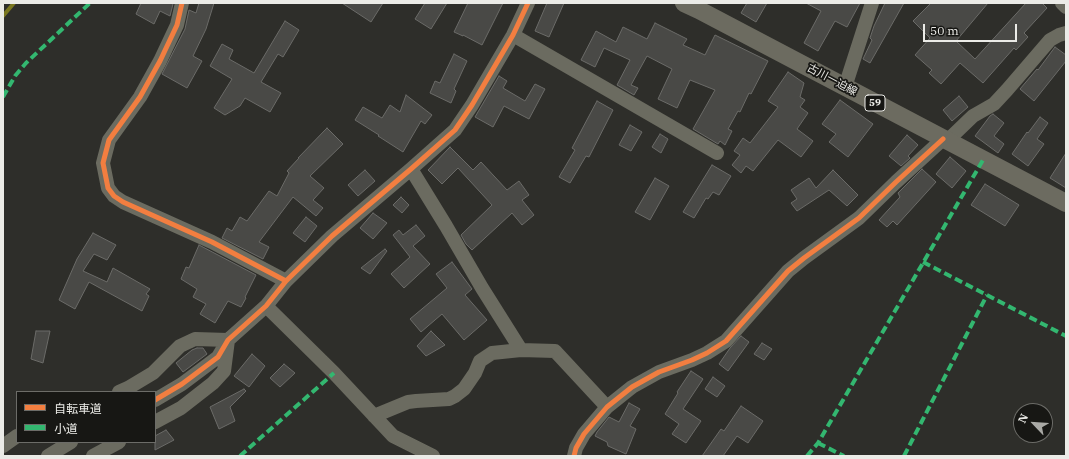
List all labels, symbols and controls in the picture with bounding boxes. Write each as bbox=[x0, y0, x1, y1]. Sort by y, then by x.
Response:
scale bar bbox=[925, 16, 1019, 42]
text: 50 m bbox=[930, 23, 959, 38]
street label: 古川一迫線 bbox=[805, 61, 859, 99]
road number: 59 bbox=[865, 95, 885, 111]
legend bbox=[16, 391, 156, 443]
text: 自転車道 bbox=[54, 401, 102, 416]
north arrow bbox=[1013, 403, 1053, 443]
text: N bbox=[1015, 411, 1031, 425]
text: 小道 bbox=[54, 421, 78, 436]

